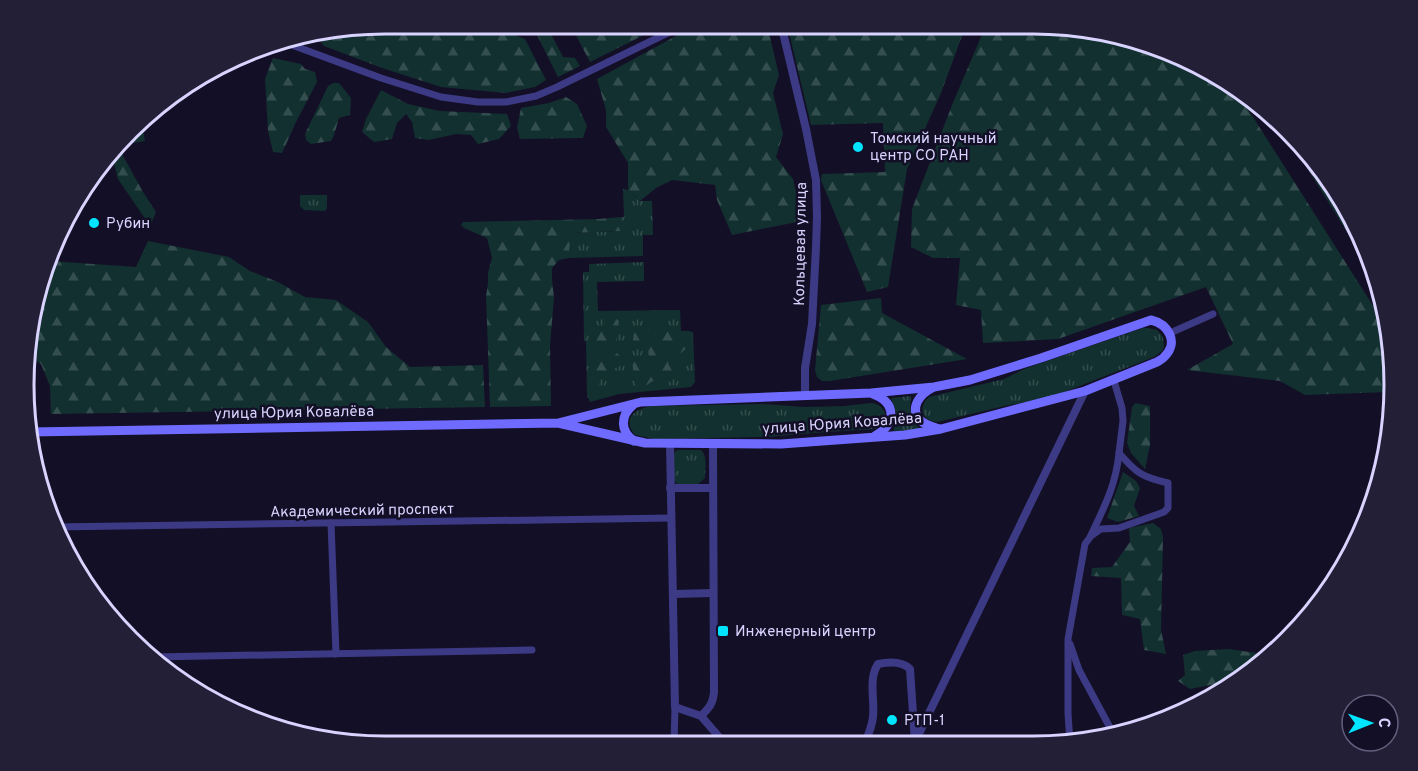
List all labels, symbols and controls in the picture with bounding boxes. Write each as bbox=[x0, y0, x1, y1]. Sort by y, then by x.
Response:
place label: Томский научный центр СО РАН bbox=[870, 130, 997, 166]
marker: Томский научный центр СО РАН bbox=[851, 140, 865, 154]
street label: Кольцевая улица bbox=[791, 182, 812, 306]
place label: Рубин bbox=[106, 215, 150, 234]
marker: Рубин bbox=[87, 216, 101, 230]
street label: улица Юрия Ковалёва bbox=[214, 403, 374, 424]
street label: улица Юрия Ковалёва bbox=[762, 409, 923, 440]
street label: Академический проспект bbox=[270, 500, 454, 523]
place label: Инженерный центр bbox=[735, 623, 876, 642]
marker: Инженерный центр bbox=[716, 624, 730, 638]
north arrow bbox=[1340, 693, 1400, 753]
place label: РТП-1 bbox=[904, 712, 945, 731]
marker: РТП-1 bbox=[885, 713, 899, 727]
text: С bbox=[1373, 717, 1393, 728]

